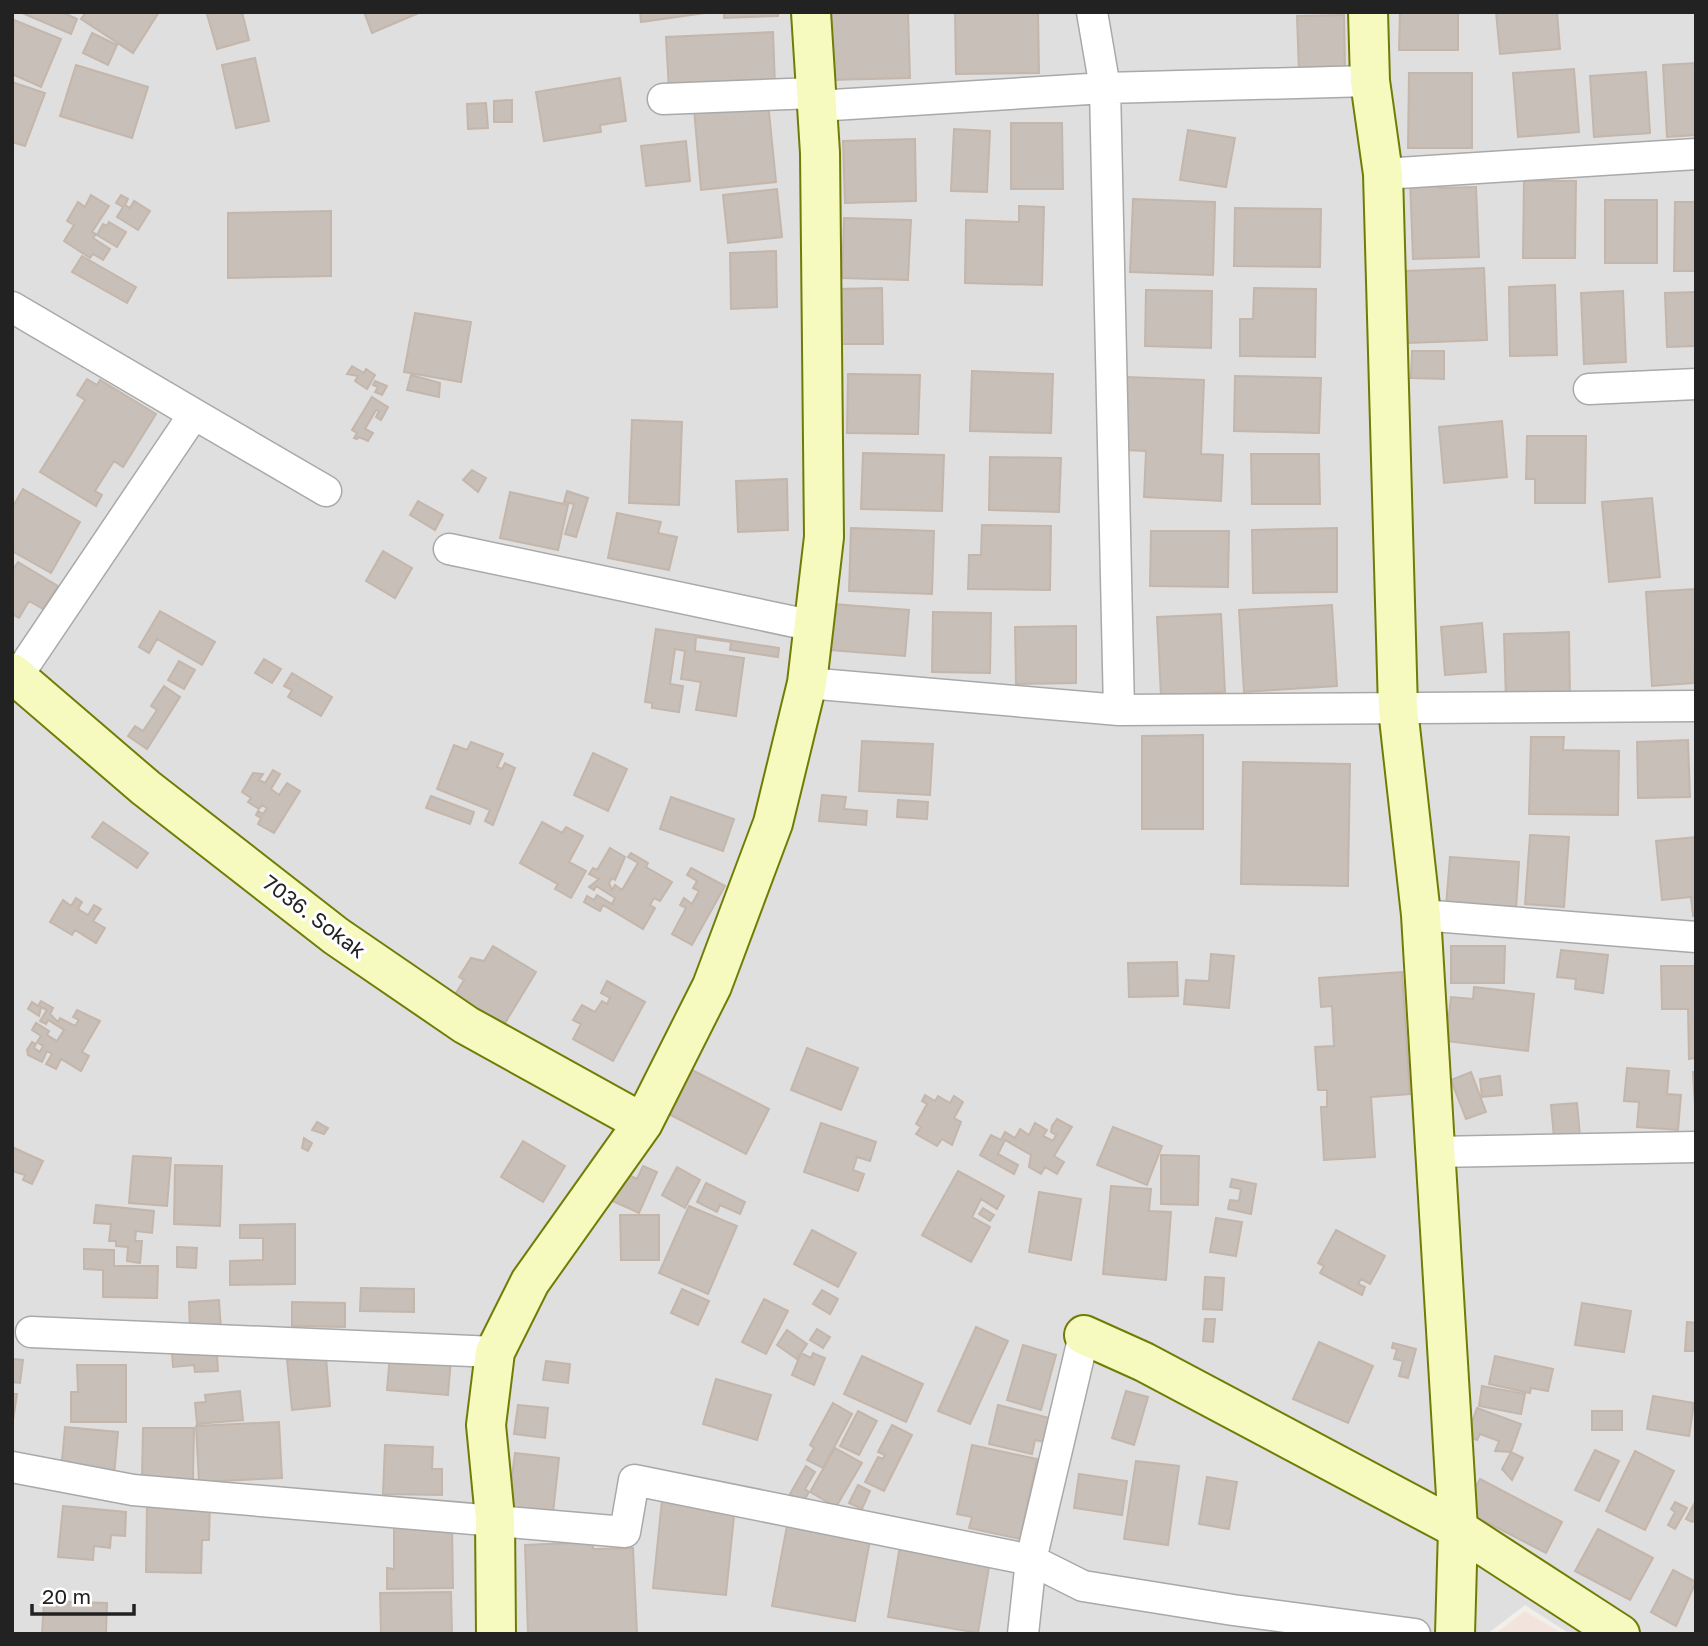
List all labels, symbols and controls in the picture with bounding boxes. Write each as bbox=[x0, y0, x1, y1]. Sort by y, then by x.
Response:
street label: 7036. Sokak bbox=[258, 869, 371, 963]
scale bar bbox=[32, 1572, 133, 1616]
text: 20 m bbox=[42, 1583, 91, 1609]

